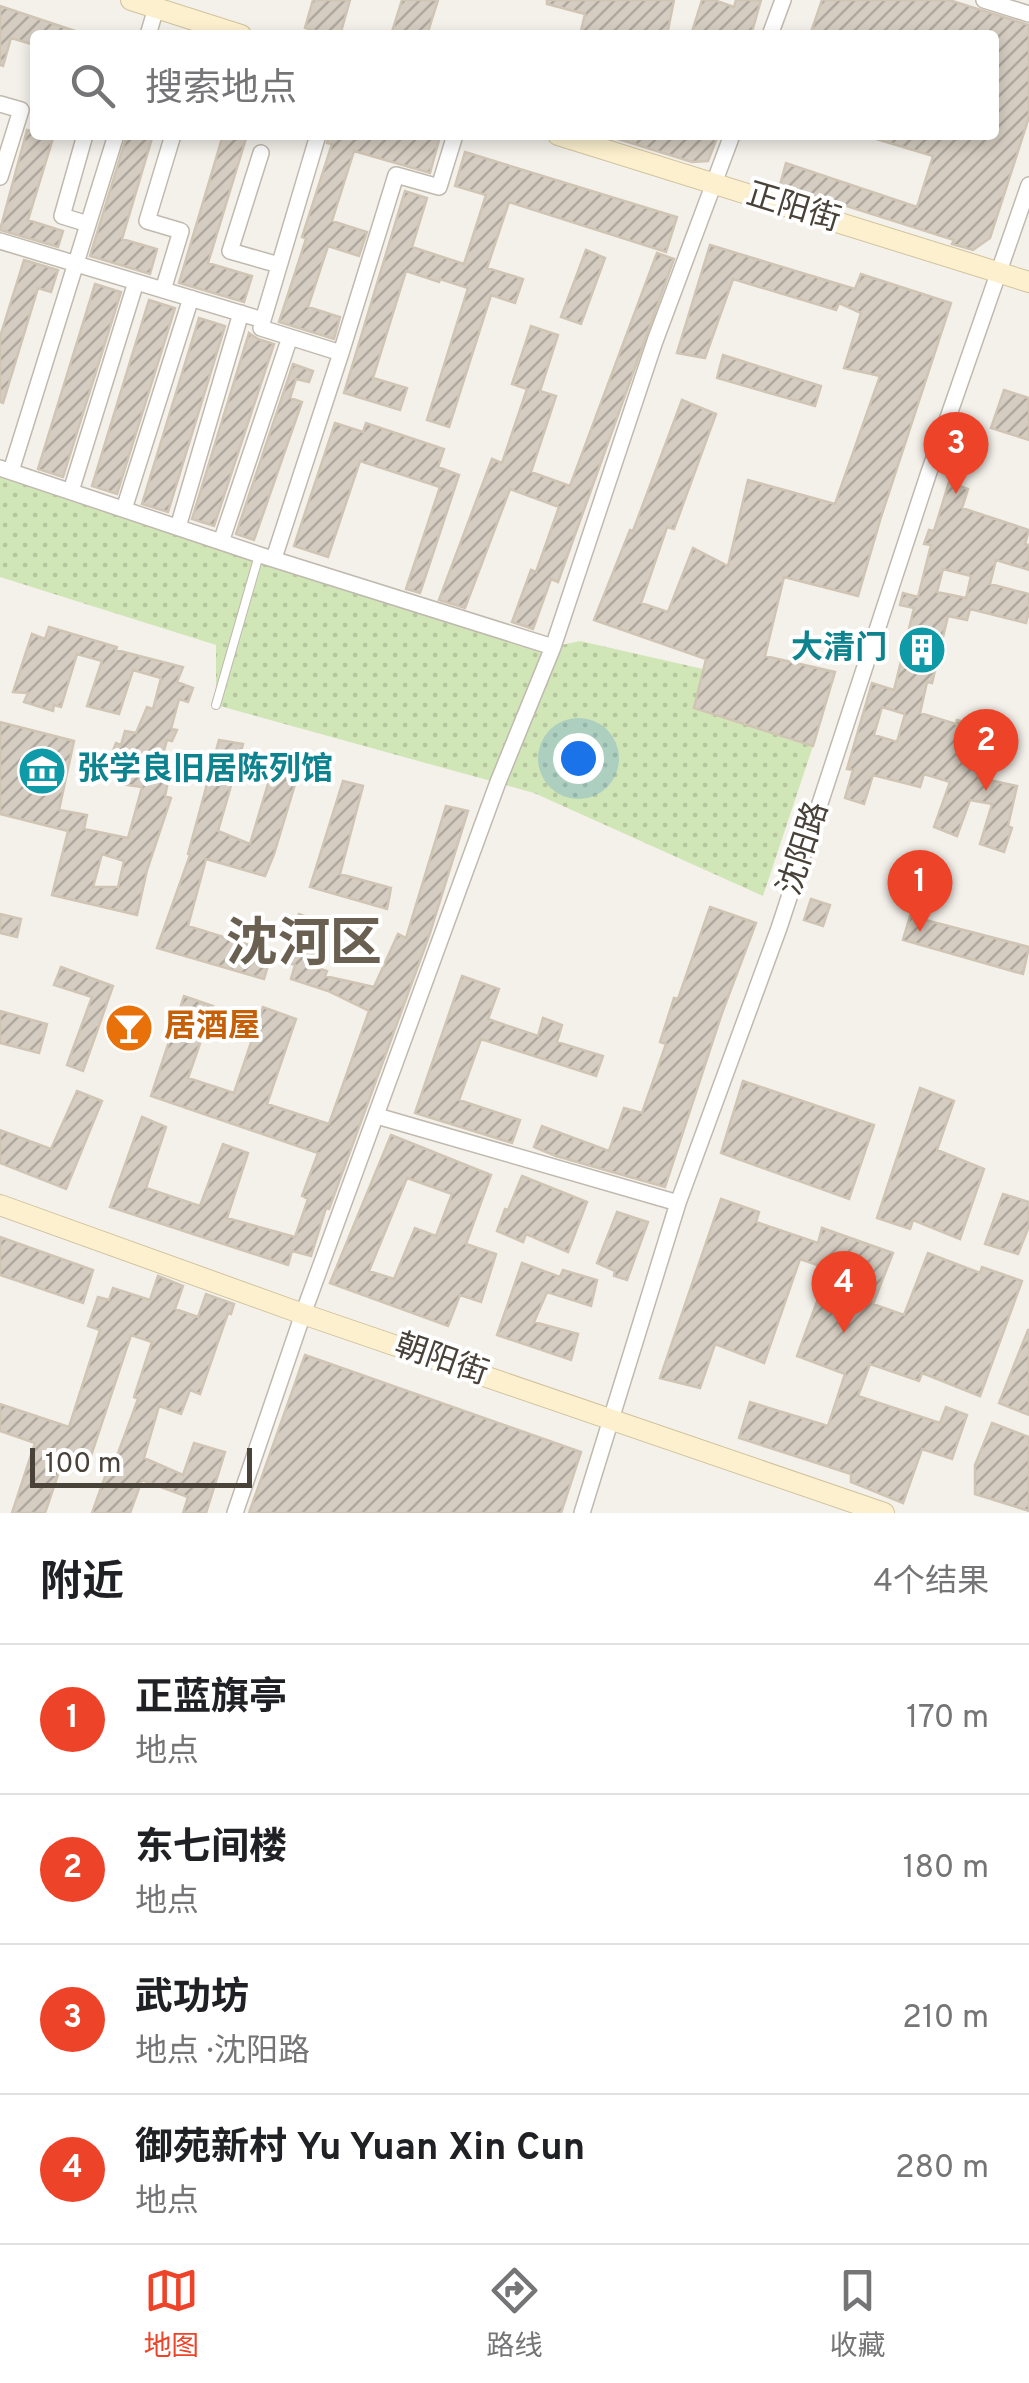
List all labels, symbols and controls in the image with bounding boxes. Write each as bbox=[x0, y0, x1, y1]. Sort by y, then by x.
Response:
search box bbox=[30, 30, 999, 140]
icon: search bbox=[65, 58, 120, 113]
text: 搜索地点 bbox=[145, 66, 297, 115]
street label: 正阳街 bbox=[741, 176, 845, 242]
pin: 3 bbox=[924, 412, 988, 494]
building icon: 大清门 bbox=[896, 624, 948, 676]
place label: 大清门 bbox=[791, 630, 887, 670]
pin: 2 bbox=[954, 708, 1018, 791]
your location bbox=[553, 733, 604, 784]
museum icon: 张学良旧居陈列馆 bbox=[16, 745, 68, 797]
place label: 张学良旧居陈列馆 bbox=[77, 751, 333, 791]
street label: 沈阳路 bbox=[771, 797, 839, 901]
pin: 1 bbox=[888, 850, 952, 932]
district label: 沈河区 bbox=[226, 914, 382, 980]
bar icon: 居酒屋 bbox=[103, 1002, 155, 1054]
place label: 居酒屋 bbox=[164, 1008, 260, 1048]
pin: 4 bbox=[812, 1250, 876, 1333]
street label: 朝阳街 bbox=[389, 1326, 493, 1396]
scale bar bbox=[30, 1443, 252, 1488]
text: 100 m bbox=[45, 1447, 121, 1483]
text: 附近 bbox=[40, 1558, 124, 1611]
text: 4个结果 bbox=[873, 1563, 989, 1603]
text: 正蓝旗亭 bbox=[135, 1675, 287, 1724]
text: 1 bbox=[66, 1699, 79, 1739]
text: 170 m bbox=[906, 1699, 989, 1739]
text: 地点 bbox=[135, 1733, 199, 1773]
text: 东七间楼 bbox=[135, 1825, 287, 1874]
text: 2 bbox=[63, 1849, 82, 1889]
text: 180 m bbox=[903, 1849, 989, 1889]
text: 地点 bbox=[135, 1883, 199, 1923]
text: 武功坊 bbox=[135, 1975, 249, 2024]
text: 3 bbox=[63, 1999, 82, 2039]
text: 210 m bbox=[902, 1999, 989, 2039]
text: 地点 · 沈阳路 bbox=[135, 2033, 310, 2073]
text: 御苑新村 Yu Yuan Xin Cun bbox=[135, 2125, 585, 2174]
text: 4 bbox=[62, 2149, 83, 2189]
text: 280 m bbox=[895, 2149, 989, 2189]
text: 地点 bbox=[135, 2183, 199, 2223]
tab: 地图 bbox=[143, 2263, 200, 2366]
tab: 路线 bbox=[486, 2263, 543, 2366]
tab: 收藏 bbox=[829, 2263, 886, 2366]

